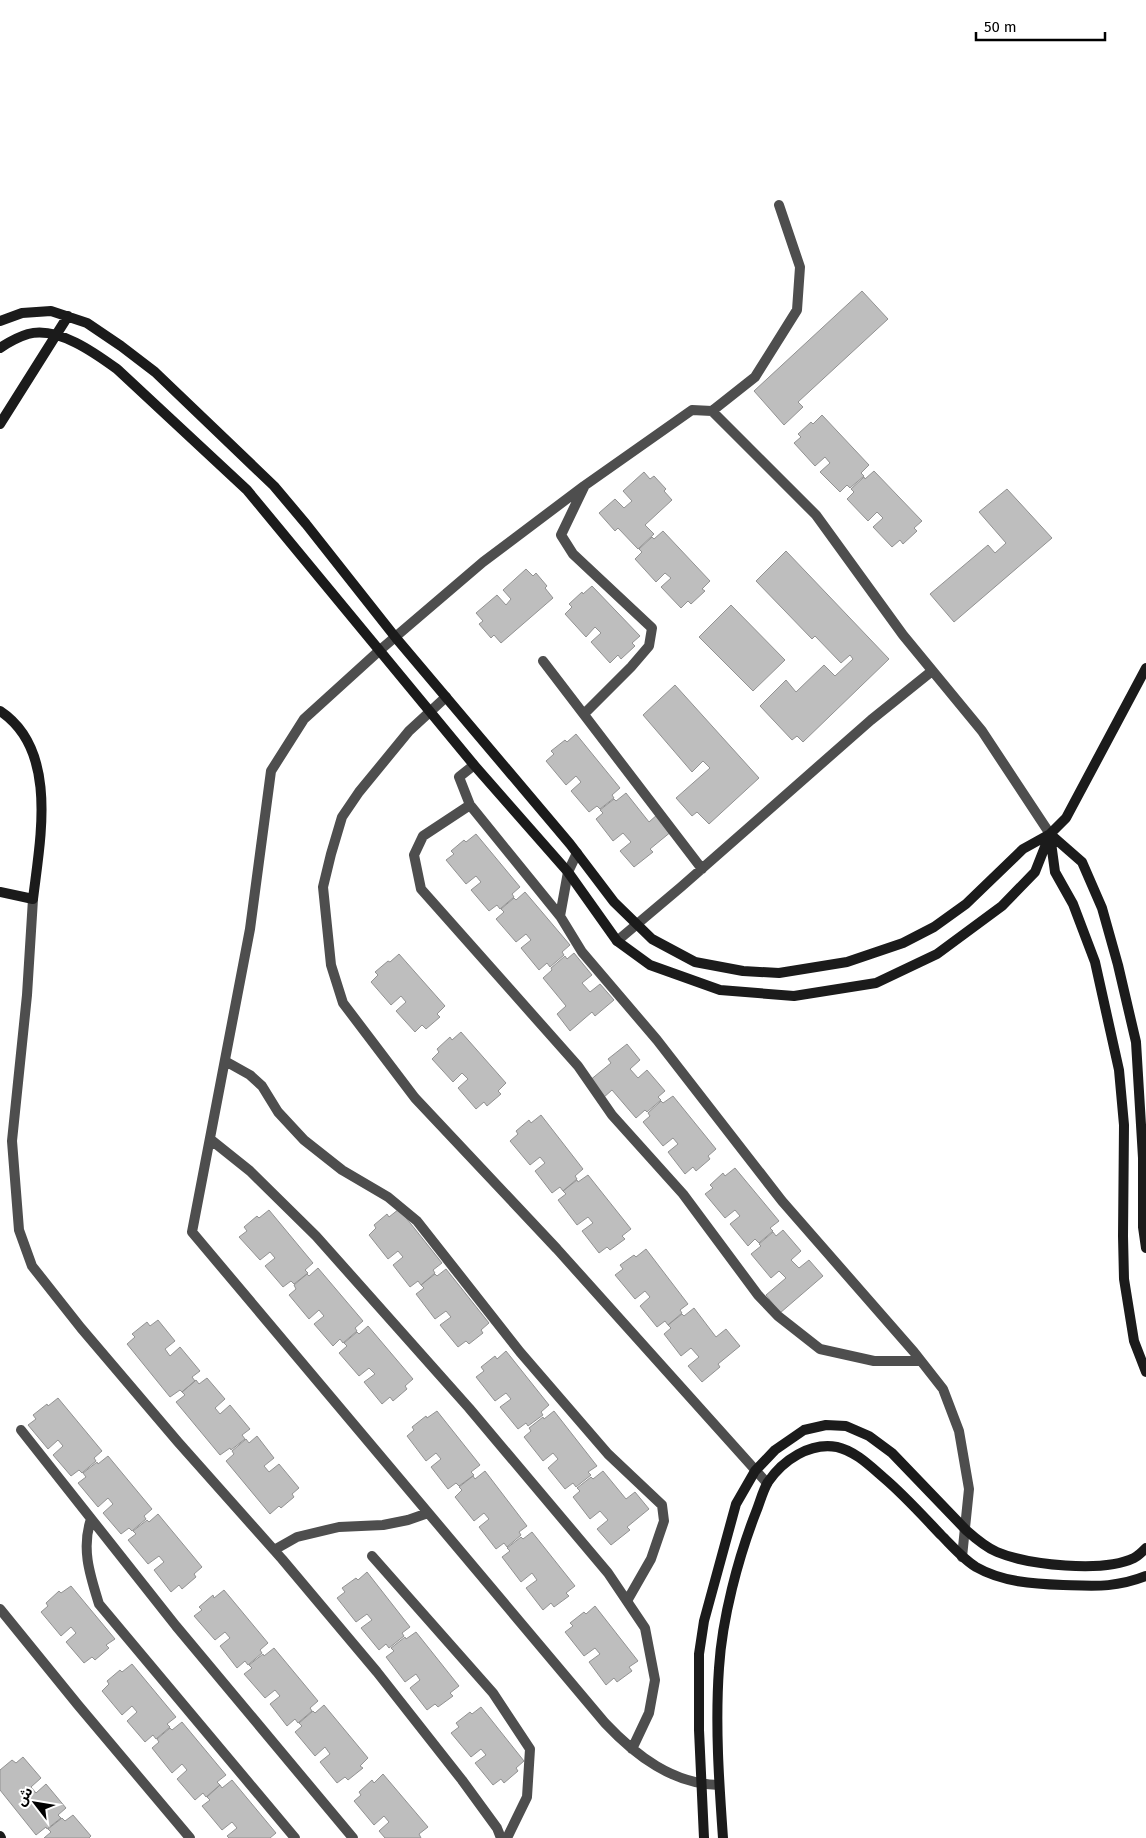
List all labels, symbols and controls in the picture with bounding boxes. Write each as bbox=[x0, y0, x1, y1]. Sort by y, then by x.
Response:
scale bar bbox=[976, 10, 1105, 42]
text: 50 m bbox=[984, 18, 1017, 36]
north arrow bbox=[10, 1778, 60, 1828]
text: ش bbox=[12, 1784, 37, 1809]

